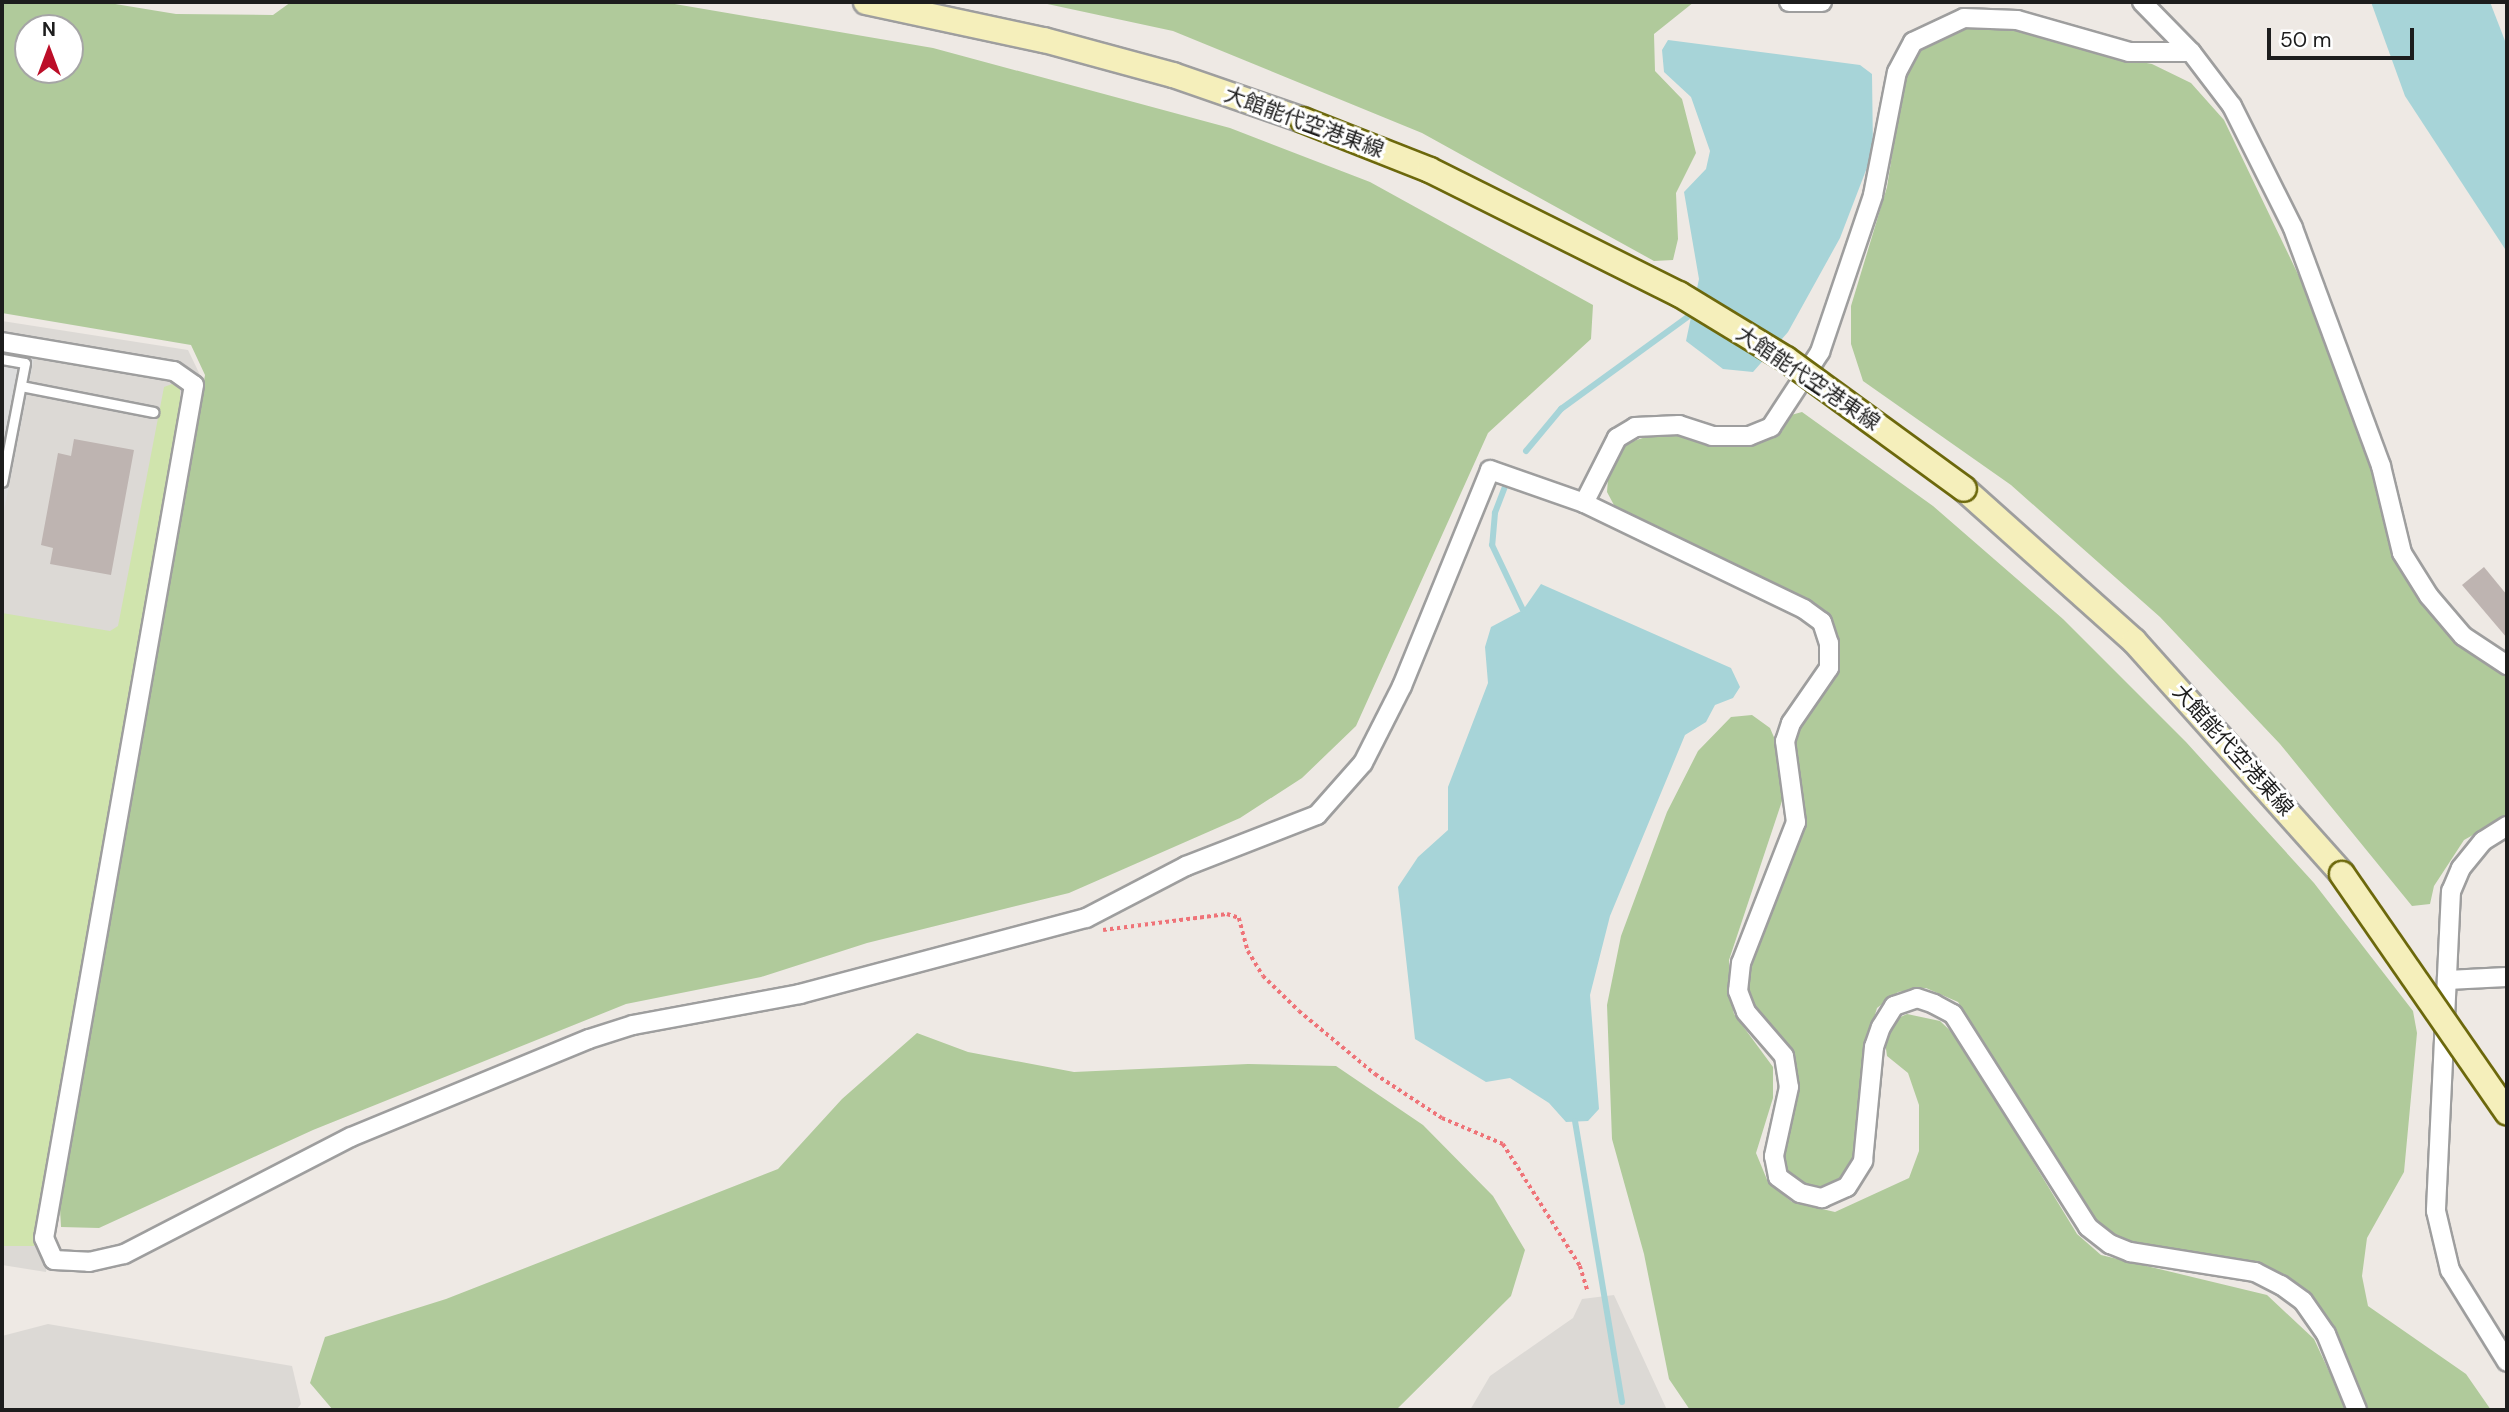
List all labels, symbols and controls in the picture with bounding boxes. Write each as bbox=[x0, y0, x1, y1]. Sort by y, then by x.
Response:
north arrow bbox=[14, 14, 84, 84]
scale bar bbox=[2271, 14, 2418, 58]
text: N bbox=[42, 17, 56, 42]
text: 50 m bbox=[2280, 26, 2331, 54]
street label: 大館能代空港東線 bbox=[1221, 81, 1387, 163]
street label: 大館能代空港東線 bbox=[1731, 321, 1885, 435]
street label: 大館能代空港東線 bbox=[2167, 679, 2299, 821]

